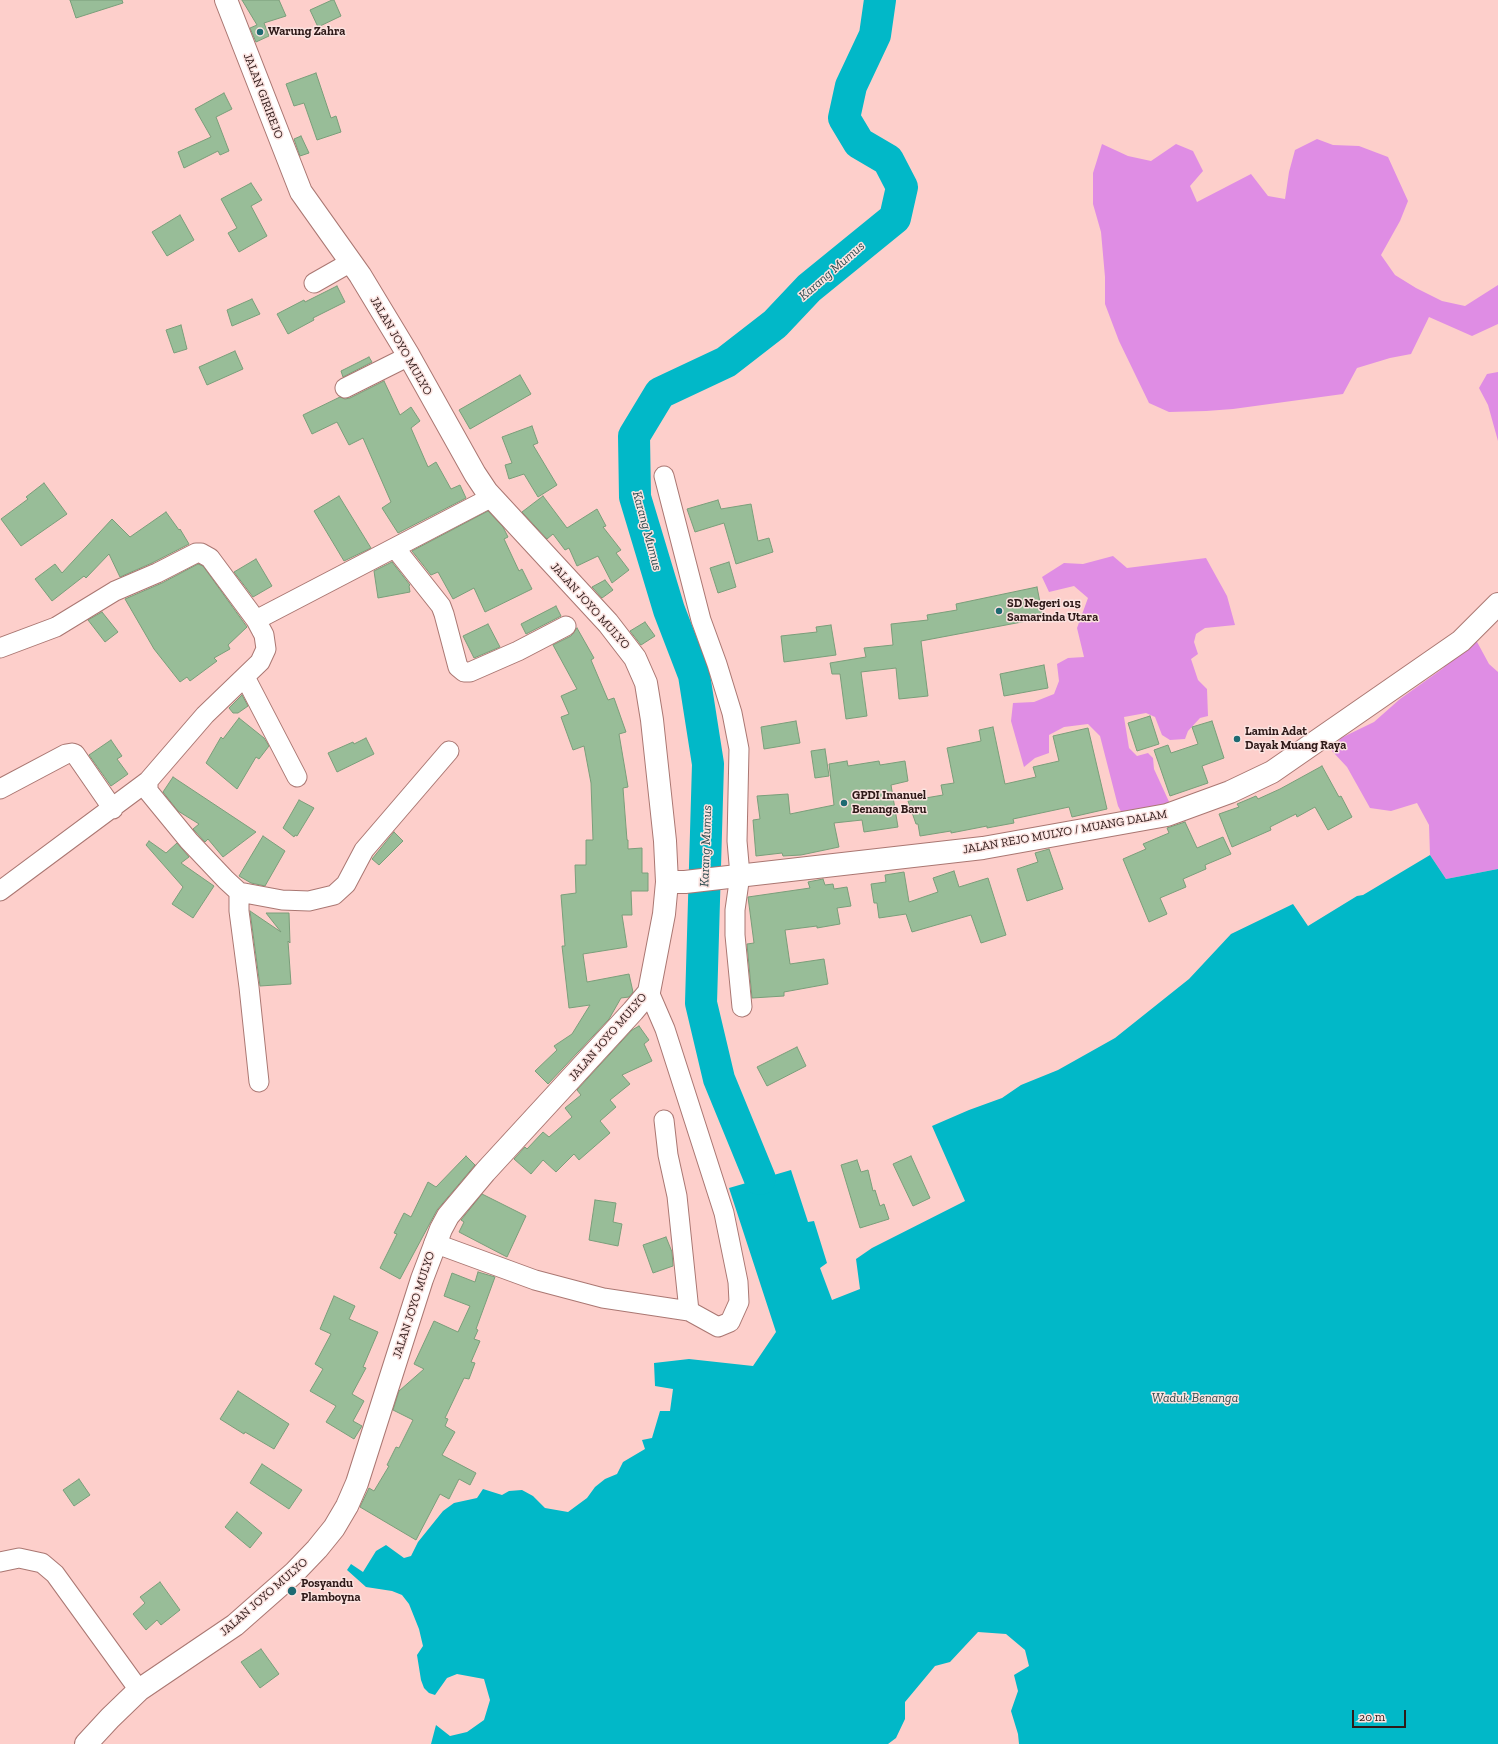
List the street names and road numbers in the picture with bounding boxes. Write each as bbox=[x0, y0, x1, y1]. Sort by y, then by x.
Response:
street label: JALAN GIRIREJO bbox=[240, 51, 286, 141]
street label: JALAN JOYO MULYO bbox=[367, 294, 435, 398]
street label: JALAN JOYO MULYO bbox=[547, 560, 633, 652]
street label: JALAN REJO MULYO / MUANG DALAM bbox=[962, 807, 1168, 857]
street label: JALAN JOYO MULYO bbox=[566, 990, 650, 1084]
street label: JALAN JOYO MULYO bbox=[390, 1250, 438, 1360]
street label: JALAN JOYO MULYO bbox=[217, 1555, 311, 1639]

